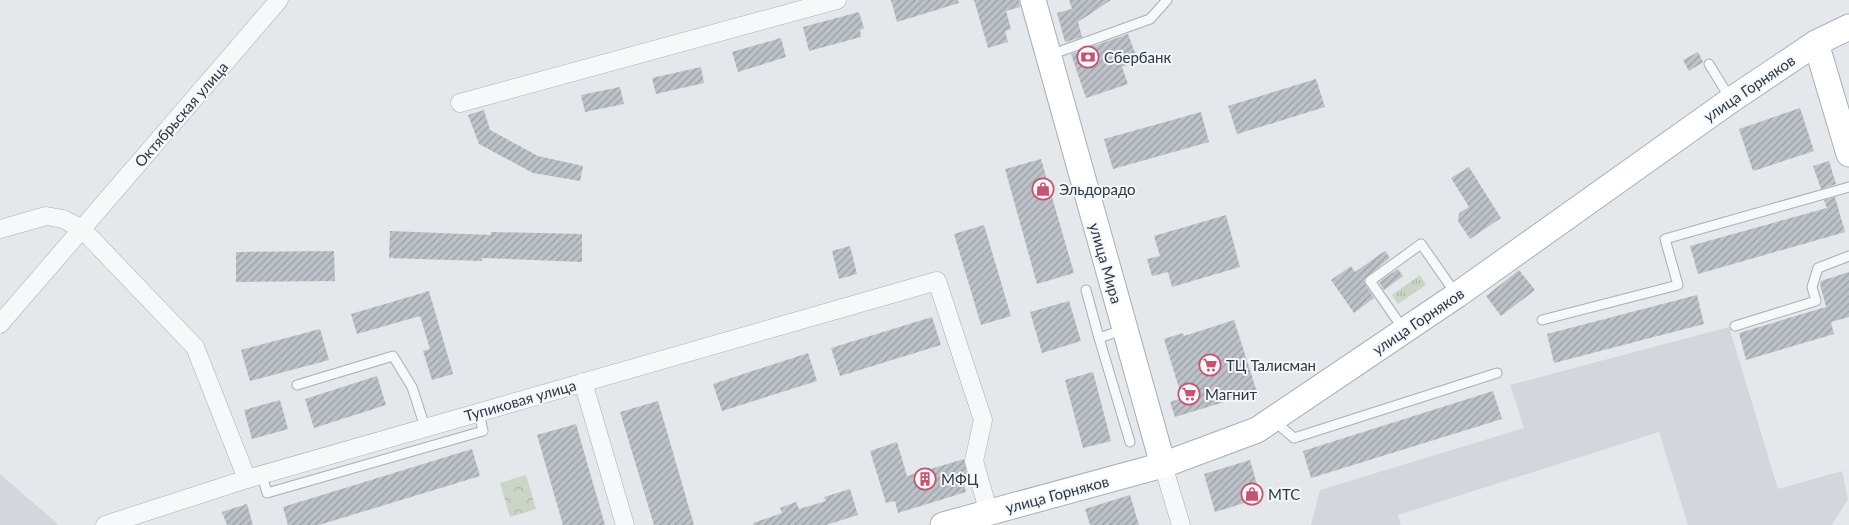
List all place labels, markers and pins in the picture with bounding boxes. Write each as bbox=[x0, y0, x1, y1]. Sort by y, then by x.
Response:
bank icon: Сбербанк bbox=[1076, 45, 1100, 69]
place label: Сбербанк bbox=[1104, 48, 1172, 66]
shop icon: Эльдорадо bbox=[1031, 177, 1055, 201]
place label: Эльдорадо bbox=[1059, 180, 1136, 198]
supermarket icon: ТЦ Талисман bbox=[1198, 353, 1222, 377]
place label: ТЦ Талисман bbox=[1226, 356, 1316, 374]
supermarket icon: Магнит bbox=[1177, 382, 1201, 406]
place label: Магнит bbox=[1205, 385, 1257, 403]
building icon: МФЦ bbox=[913, 467, 937, 491]
place label: МФЦ bbox=[941, 470, 979, 488]
shop icon: МТС bbox=[1240, 482, 1264, 506]
place label: МТС bbox=[1268, 485, 1300, 503]

